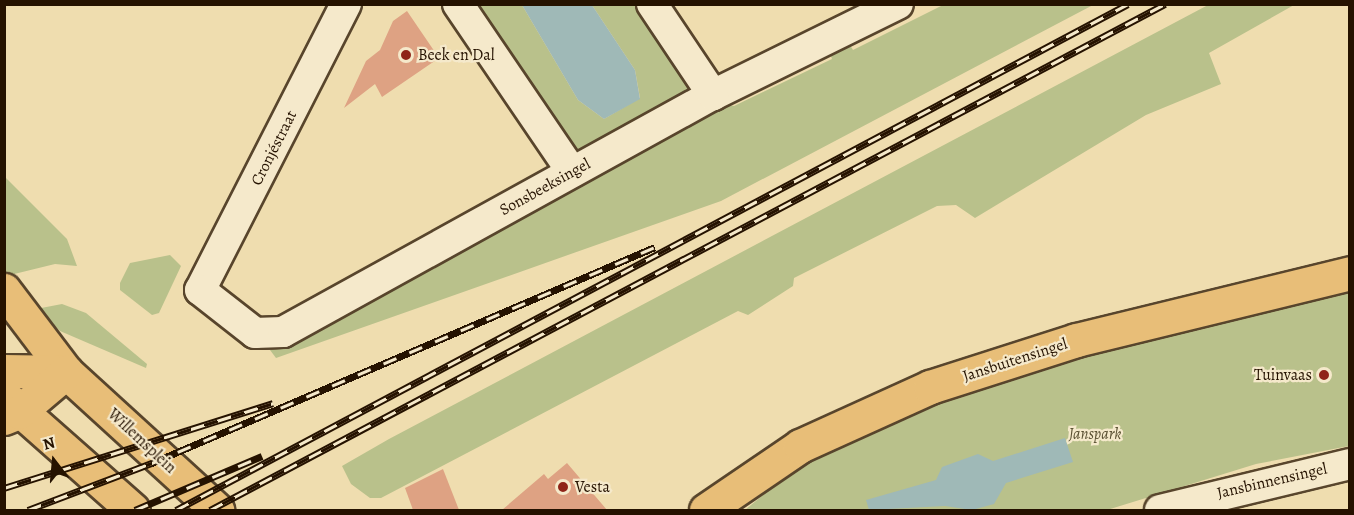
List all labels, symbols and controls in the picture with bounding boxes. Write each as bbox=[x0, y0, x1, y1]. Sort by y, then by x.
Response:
place label: Beek en Dal bbox=[418, 45, 495, 65]
marker: Beek en Dal bbox=[399, 48, 413, 62]
street label: Cronjéstraat bbox=[247, 107, 301, 189]
street label: Sonsbeeksingel bbox=[496, 154, 594, 220]
street label: Jansbuitensingel bbox=[960, 334, 1070, 386]
place label: Tuinvaas bbox=[1254, 365, 1312, 385]
marker: Tuinvaas bbox=[1317, 368, 1331, 382]
street label: Willemsplein bbox=[104, 405, 180, 477]
park label: Janspark bbox=[1069, 424, 1121, 444]
north arrow bbox=[24, 431, 84, 491]
text: N bbox=[40, 432, 58, 456]
street label: Jansbinnensingel bbox=[1215, 459, 1329, 503]
place label: Vesta bbox=[575, 477, 610, 497]
marker: Vesta bbox=[556, 480, 570, 494]

